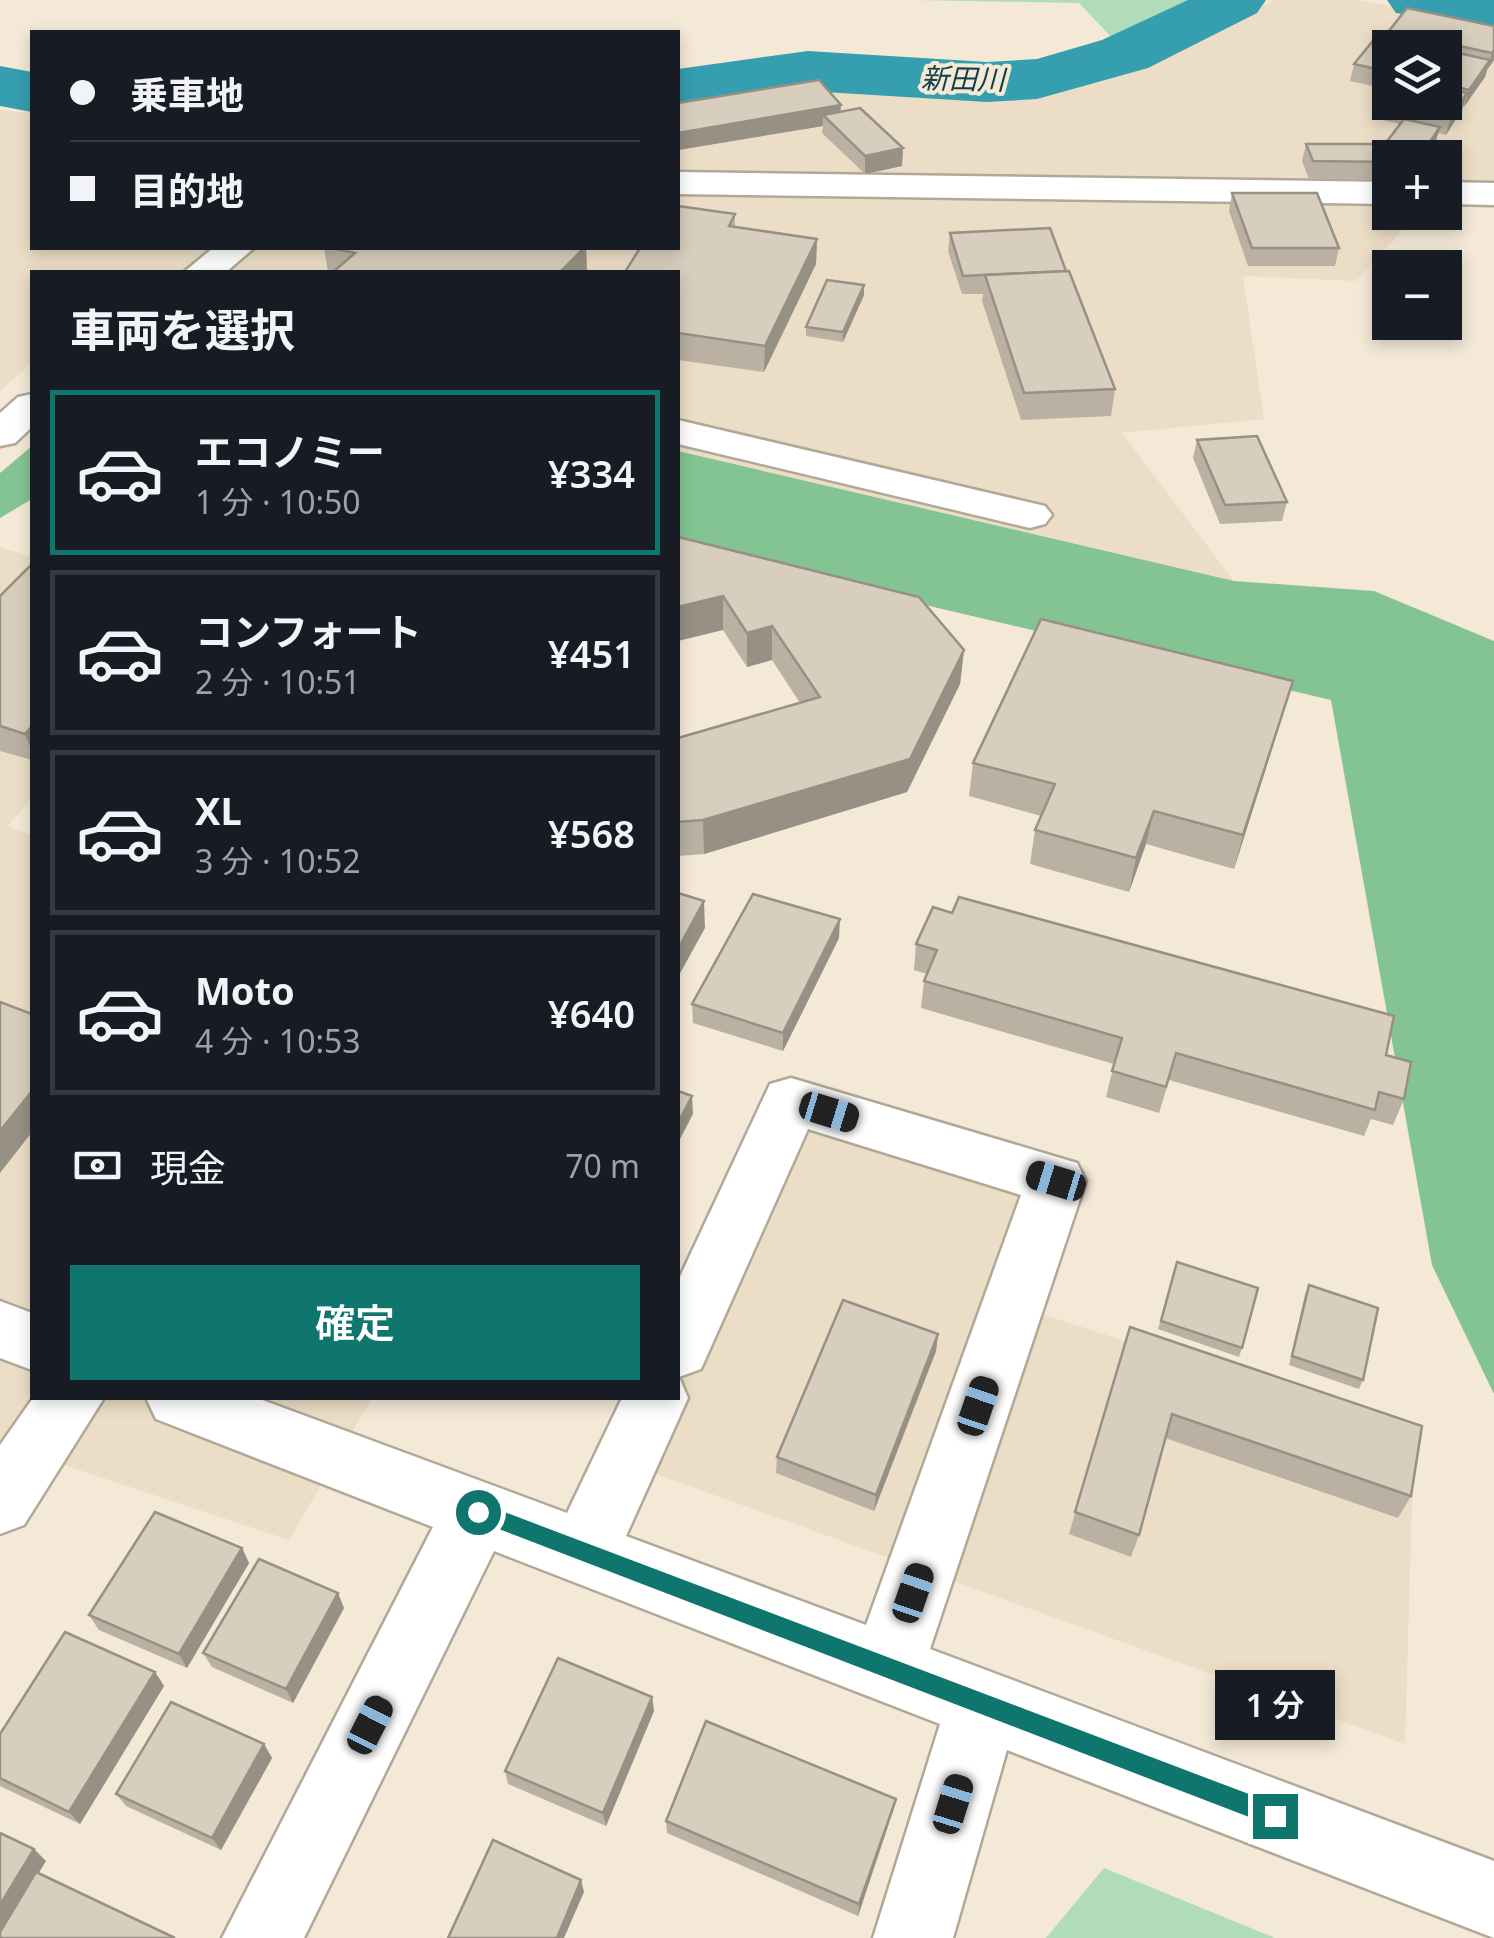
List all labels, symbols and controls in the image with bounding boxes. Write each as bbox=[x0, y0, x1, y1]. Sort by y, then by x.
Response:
map controls bbox=[1372, 30, 1462, 340]
button: layers bbox=[1372, 30, 1462, 120]
water label: 新田川 bbox=[921, 58, 1008, 98]
text: 乗車地 bbox=[130, 68, 244, 120]
button: + bbox=[1372, 140, 1462, 230]
text: 目的地 bbox=[130, 164, 244, 216]
button: − bbox=[1372, 250, 1462, 340]
text: 車両を選択 bbox=[70, 299, 295, 360]
text: エコノミー bbox=[195, 425, 385, 477]
icon: car bbox=[75, 428, 165, 518]
text: ¥334 bbox=[548, 447, 635, 499]
text: 1 分 · 10:50 bbox=[195, 480, 361, 523]
text: コンフォート bbox=[195, 605, 422, 657]
icon: car bbox=[75, 608, 165, 698]
text: ¥451 bbox=[548, 627, 635, 679]
text: 2 分 · 10:51 bbox=[195, 660, 361, 703]
text: XL bbox=[195, 784, 242, 836]
icon: car bbox=[75, 788, 165, 878]
text: ¥568 bbox=[548, 807, 635, 859]
text: 3 分 · 10:52 bbox=[195, 839, 361, 882]
text: Moto bbox=[195, 964, 295, 1016]
icon: car bbox=[75, 968, 165, 1058]
text: ¥640 bbox=[548, 987, 635, 1039]
text: 4 分 · 10:53 bbox=[195, 1019, 361, 1062]
car bbox=[796, 1089, 862, 1135]
icon: cash bbox=[70, 1138, 125, 1193]
text: 現金 bbox=[150, 1141, 226, 1193]
text: 70 m bbox=[565, 1144, 640, 1187]
car bbox=[1023, 1158, 1089, 1204]
button: 確定 bbox=[70, 1265, 640, 1380]
car bbox=[954, 1373, 1002, 1439]
route start bbox=[456, 1490, 501, 1535]
car bbox=[889, 1560, 937, 1626]
callout: 1 分 bbox=[1215, 1671, 1335, 1741]
text: 1 分 bbox=[1246, 1683, 1304, 1726]
car bbox=[343, 1691, 397, 1759]
car bbox=[930, 1771, 976, 1837]
route end bbox=[1253, 1794, 1298, 1839]

